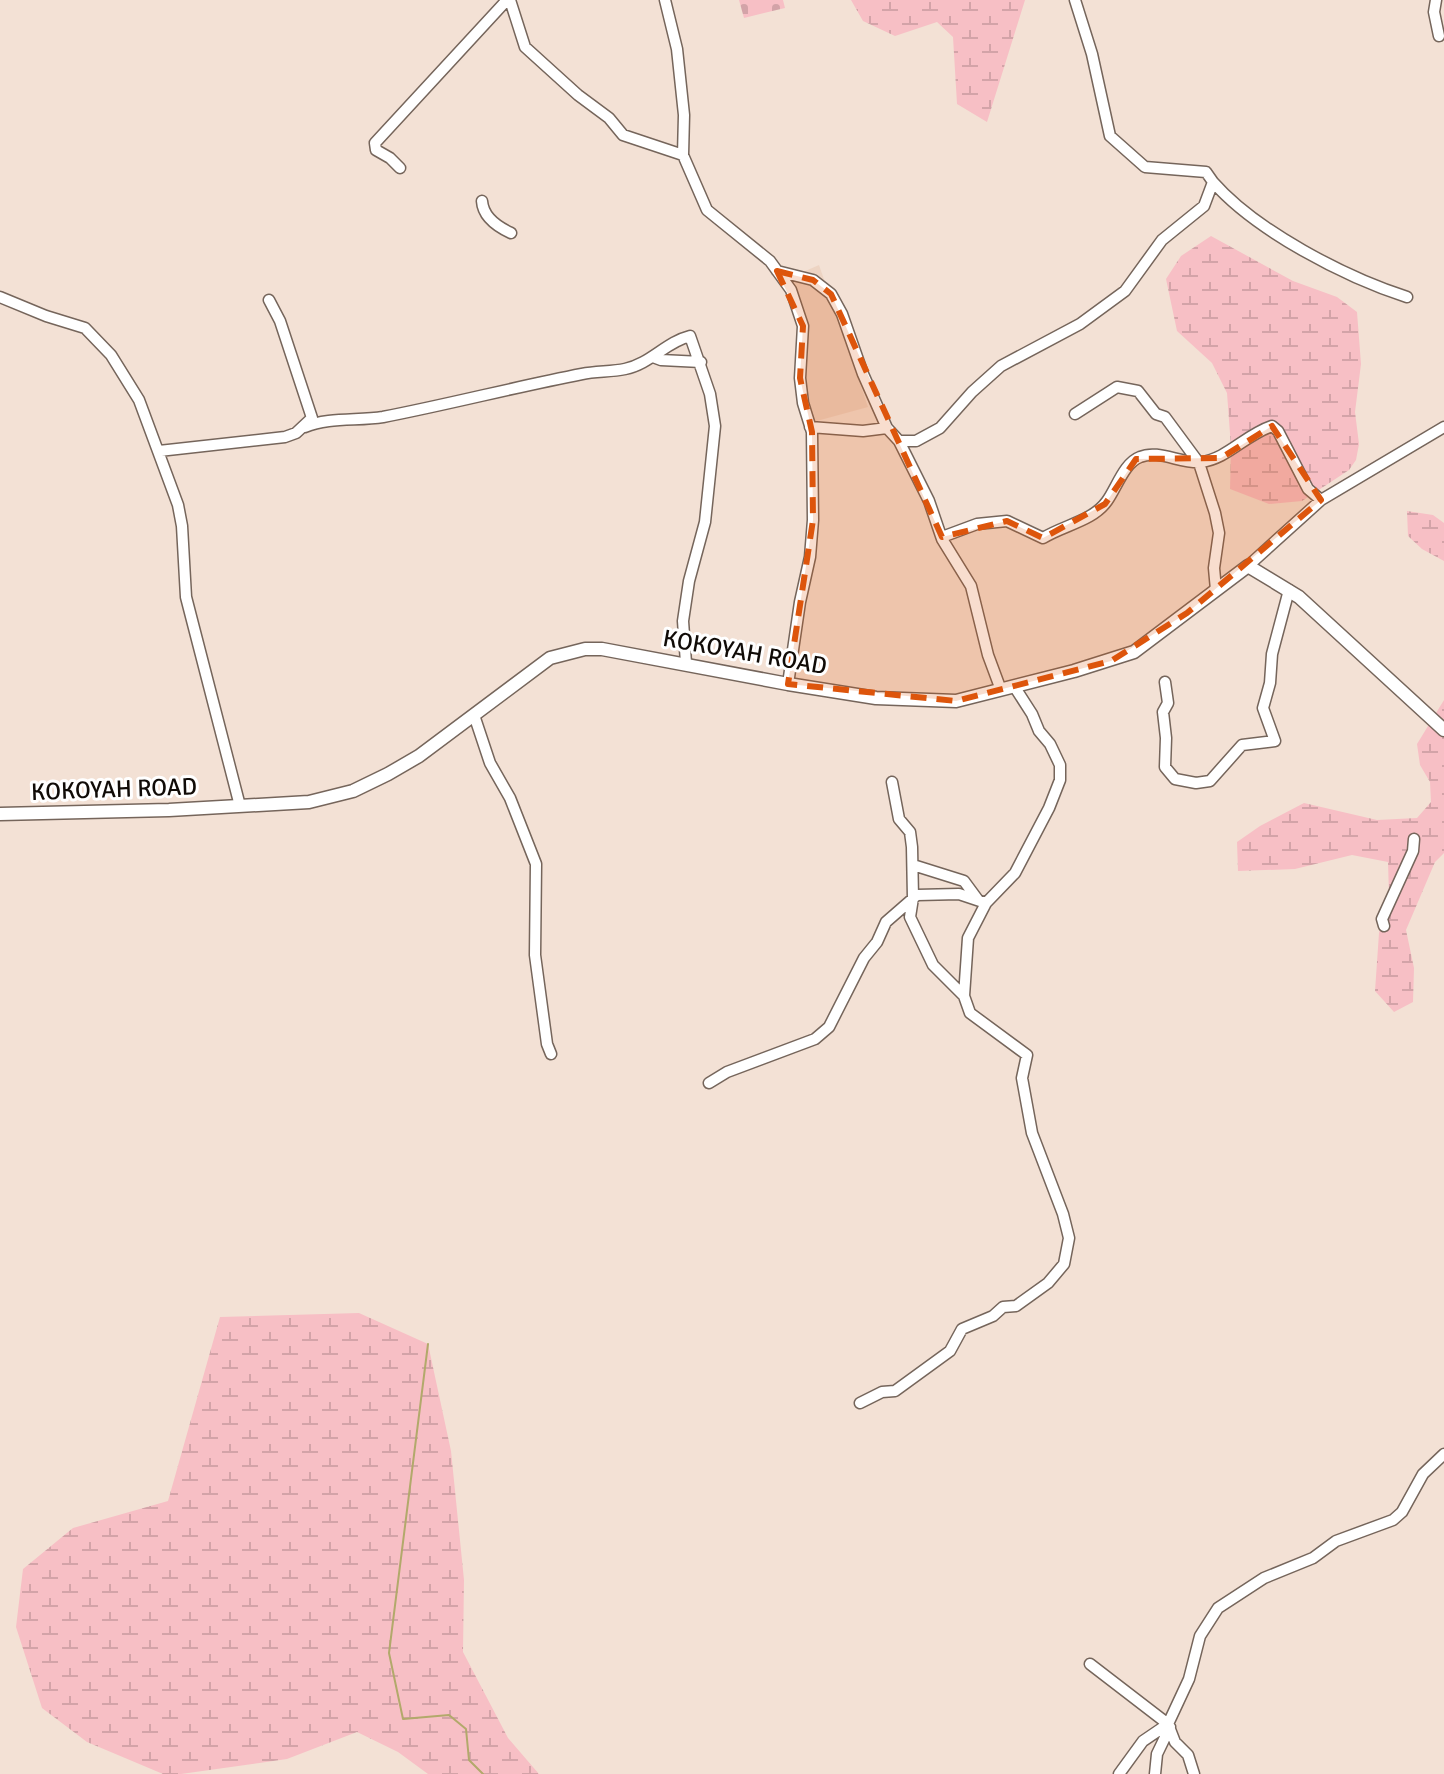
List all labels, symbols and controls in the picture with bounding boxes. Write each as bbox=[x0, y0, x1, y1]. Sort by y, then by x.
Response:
street label: KOKOYAH ROAD bbox=[661, 623, 829, 681]
street label: KOKOYAH ROAD bbox=[31, 771, 197, 807]

